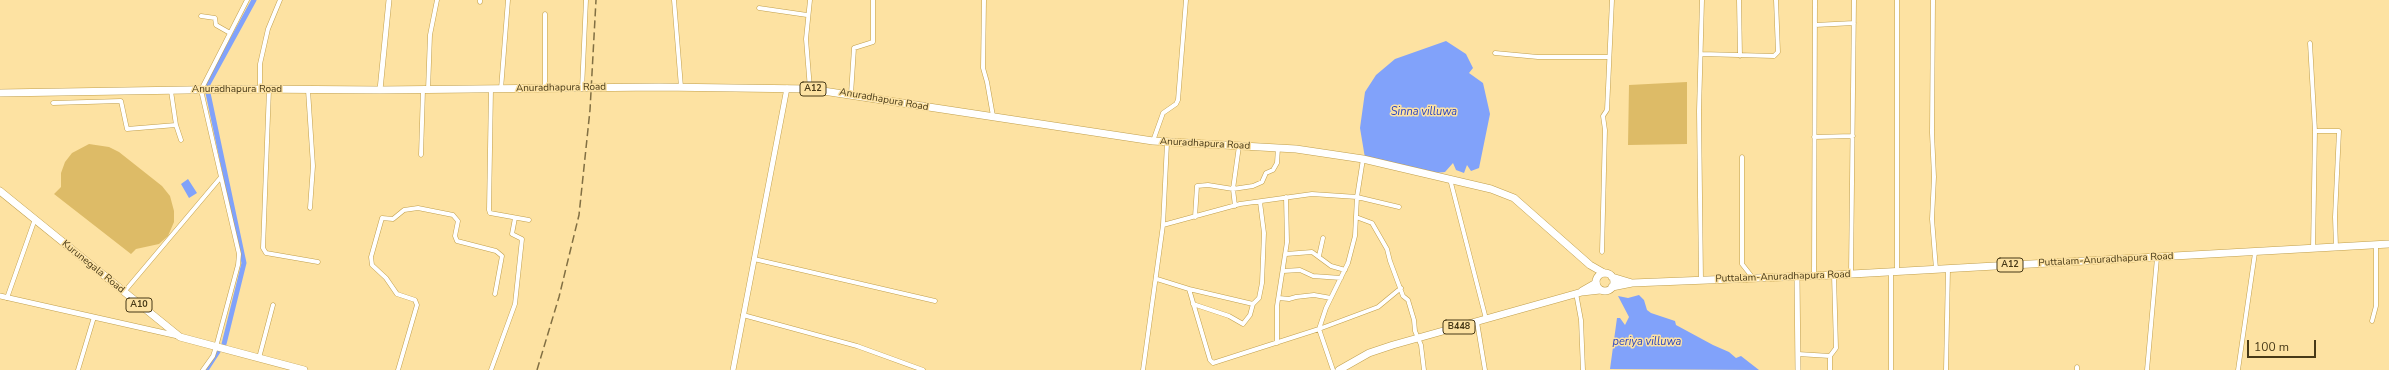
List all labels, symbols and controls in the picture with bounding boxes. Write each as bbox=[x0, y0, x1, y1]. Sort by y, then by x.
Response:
street label: Anuradhapura Road bbox=[516, 81, 606, 95]
road number: A12 bbox=[800, 82, 826, 96]
street label: Anuradhapura Road bbox=[192, 84, 282, 96]
street label: Anuradhapura Road bbox=[838, 86, 930, 114]
water label: Sinna villuwa bbox=[1391, 105, 1457, 119]
street label: Anuradhapura Road bbox=[1160, 136, 1250, 152]
street label: Kurunegala Road bbox=[59, 238, 127, 296]
street label: Puttalam-Anuradhapura Road bbox=[2038, 250, 2174, 270]
road number: A12 bbox=[1997, 258, 2023, 272]
street label: Puttalam-Anuradhapura Road bbox=[1715, 269, 1851, 285]
road number: A10 bbox=[126, 298, 152, 312]
road number: B448 bbox=[1443, 320, 1475, 334]
scale bar bbox=[2249, 332, 2318, 358]
water label: periya villuwa bbox=[1613, 335, 1681, 349]
text: 100 m bbox=[2254, 339, 2289, 355]

